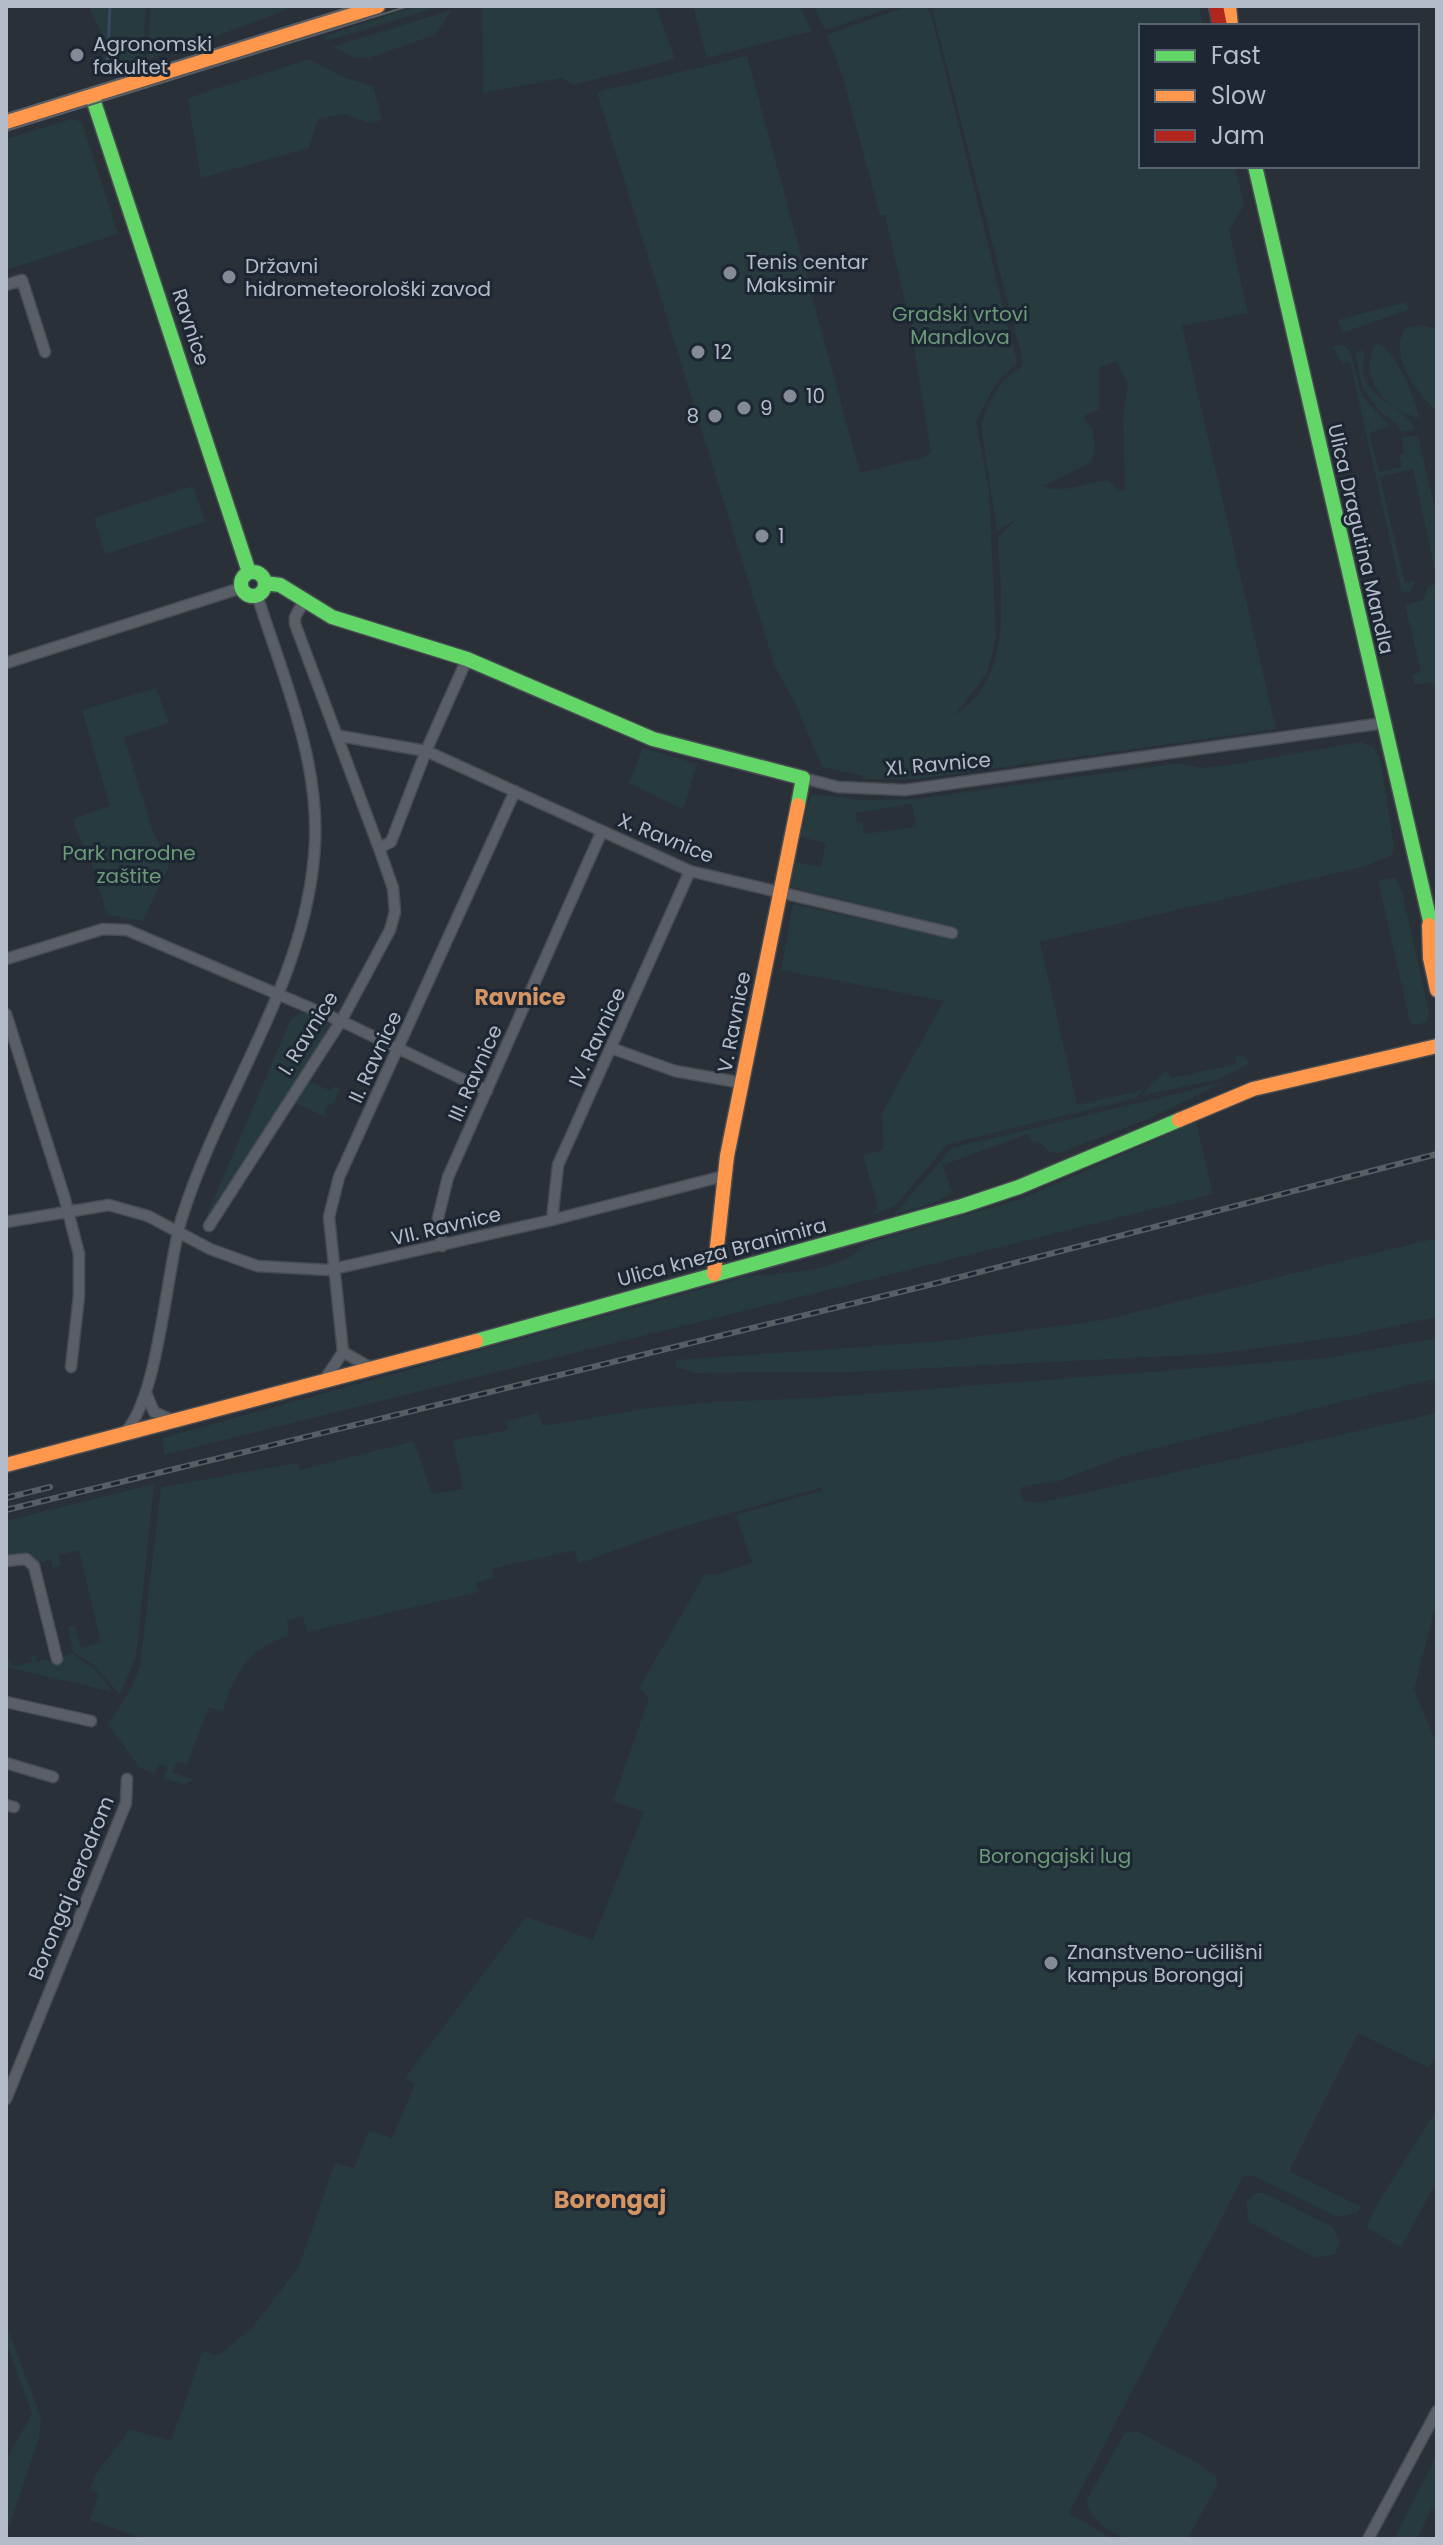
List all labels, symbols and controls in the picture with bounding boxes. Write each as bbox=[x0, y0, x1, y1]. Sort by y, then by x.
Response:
legend bbox=[1139, 24, 1419, 168]
place label: Agronomski fakultet bbox=[93, 30, 212, 81]
text: Fast bbox=[1211, 39, 1261, 72]
marker: Agronomski fakultet bbox=[68, 46, 86, 64]
text: Slow bbox=[1211, 79, 1266, 112]
text: Jam bbox=[1211, 119, 1265, 152]
place label: Tenis centar Maksimir bbox=[746, 248, 868, 299]
place label: Državni hidrometeorološki zavod bbox=[245, 252, 491, 303]
marker: Tenis centar Maksimir bbox=[721, 264, 739, 282]
marker: Državni hidrometeorološki zavod bbox=[220, 268, 238, 286]
street label: Ravnice bbox=[165, 285, 217, 369]
park label: Gradski vrtovi Mandlova bbox=[892, 300, 1028, 351]
place label: 12 bbox=[714, 338, 732, 366]
marker: 12 bbox=[689, 343, 707, 361]
place label: 10 bbox=[806, 382, 825, 410]
marker: 10 bbox=[781, 387, 799, 405]
place label: 9 bbox=[760, 394, 773, 422]
marker: 9 bbox=[735, 399, 753, 417]
place label: 8 bbox=[686, 402, 699, 430]
marker: 8 bbox=[706, 407, 724, 425]
street label: Ulica Dragutina Mandla bbox=[1321, 421, 1401, 657]
place label: 1 bbox=[778, 522, 784, 550]
marker: 1 bbox=[753, 527, 771, 545]
street label: XI. Ravnice bbox=[884, 745, 992, 783]
street label: X. Ravnice bbox=[614, 806, 718, 870]
park label: Park narodne zaštite bbox=[62, 839, 196, 890]
street label: V. Ravnice bbox=[711, 969, 757, 1075]
district label: Ravnice bbox=[474, 982, 566, 1013]
street label: IV. Ravnice bbox=[562, 983, 632, 1091]
street label: I. Ravnice bbox=[271, 986, 345, 1080]
street label: II. Ravnice bbox=[341, 1006, 409, 1108]
street label: III. Ravnice bbox=[441, 1020, 509, 1126]
street label: VII. Ravnice bbox=[388, 1200, 504, 1252]
street label: Ulica kneza Branimira bbox=[614, 1211, 830, 1293]
street label: Borongaj aerodrom bbox=[21, 1792, 121, 1984]
park label: Borongajski lug bbox=[979, 1842, 1131, 1870]
place label: Znanstveno-učilišni kampus Borongaj bbox=[1067, 1938, 1263, 1989]
marker: Znanstveno-učilišni kampus Borongaj bbox=[1042, 1954, 1060, 1972]
district label: Borongaj bbox=[554, 2183, 666, 2216]

